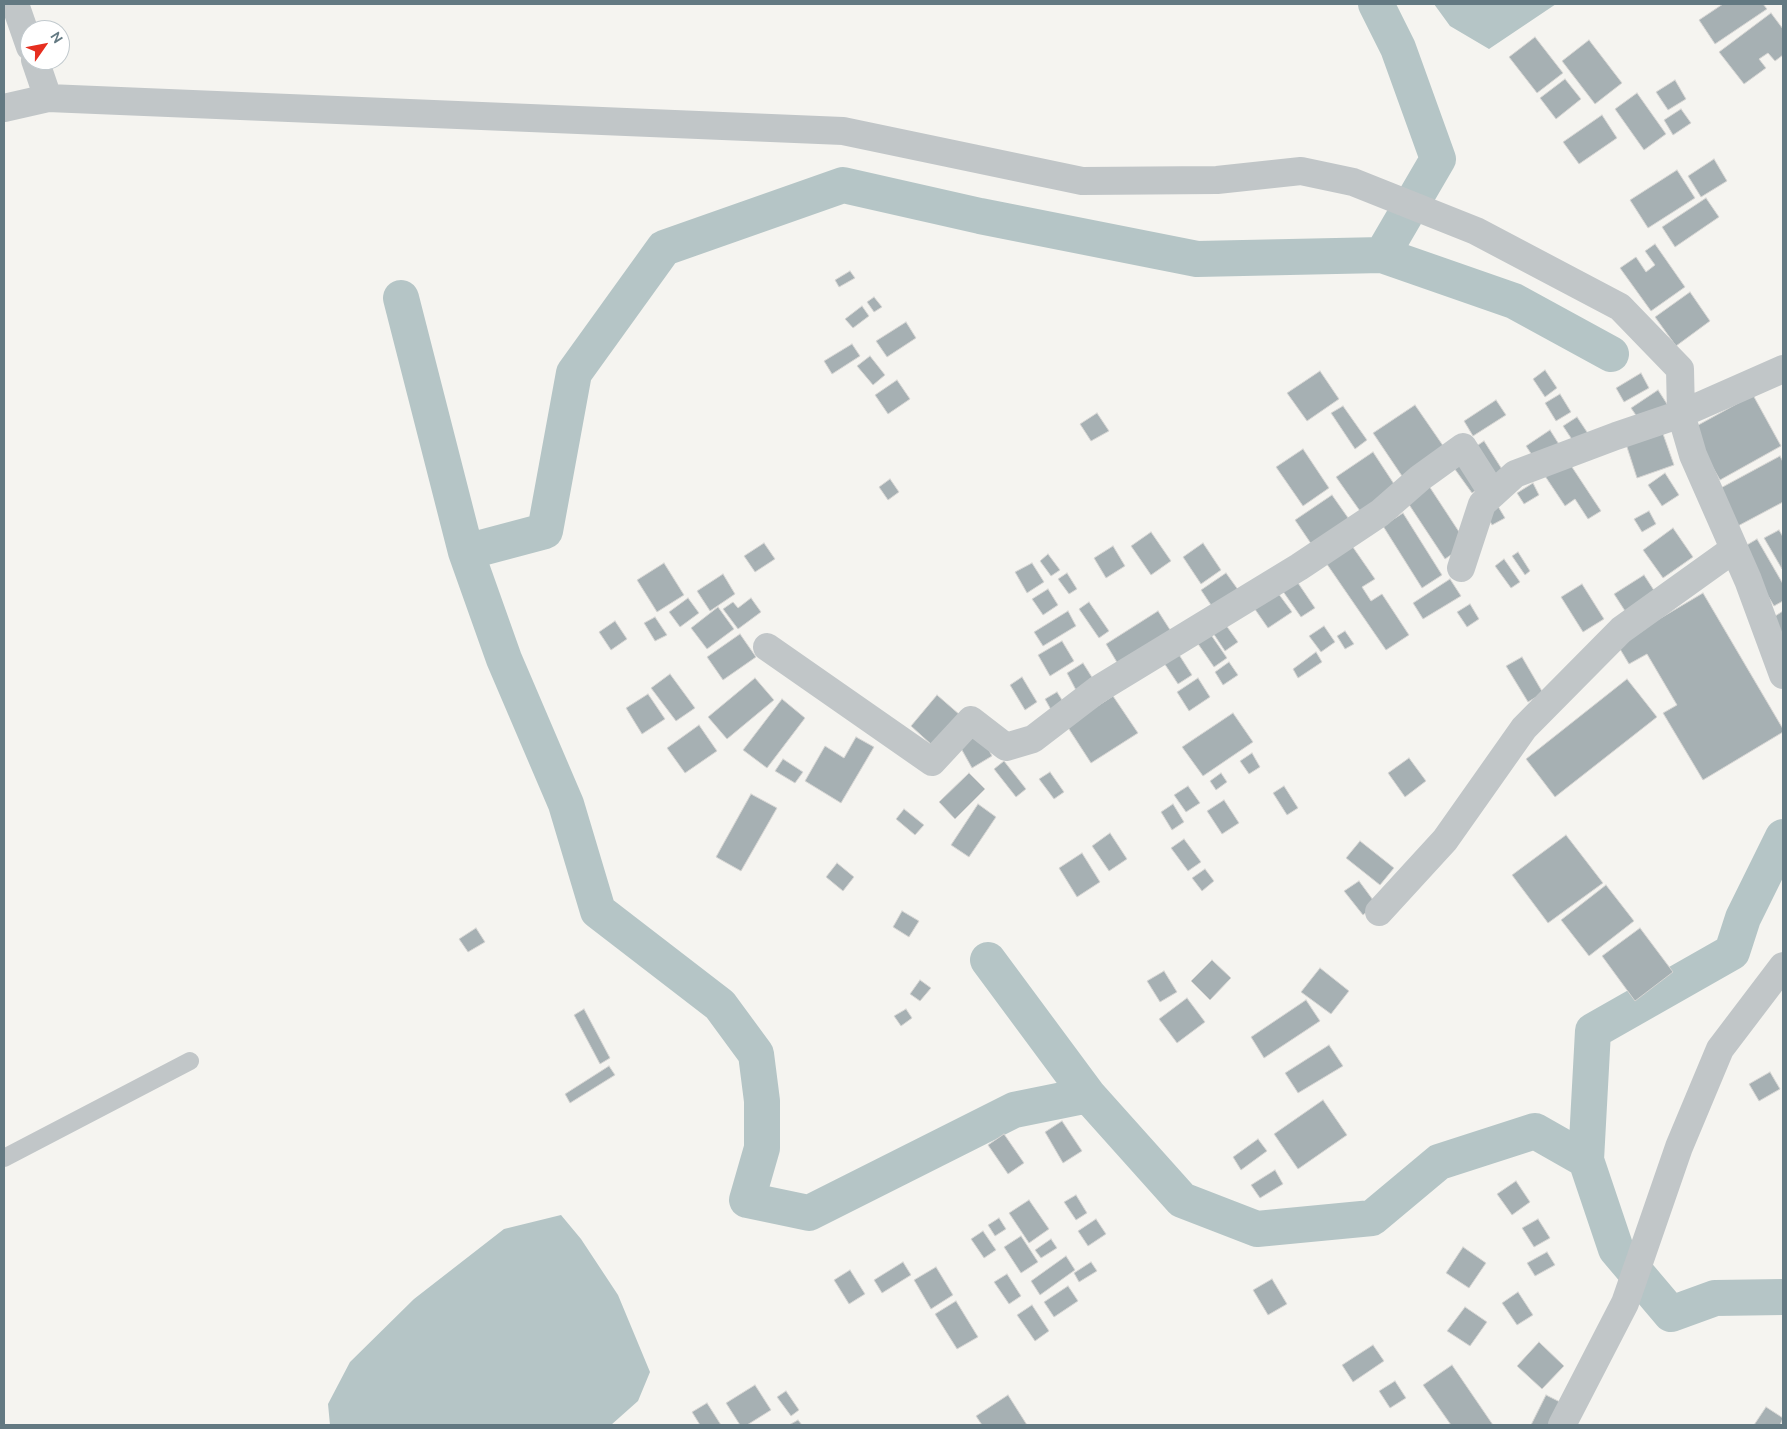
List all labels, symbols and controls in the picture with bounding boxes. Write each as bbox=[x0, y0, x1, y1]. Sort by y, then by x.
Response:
north arrow bbox=[20, 20, 70, 70]
text: N bbox=[47, 29, 66, 46]

